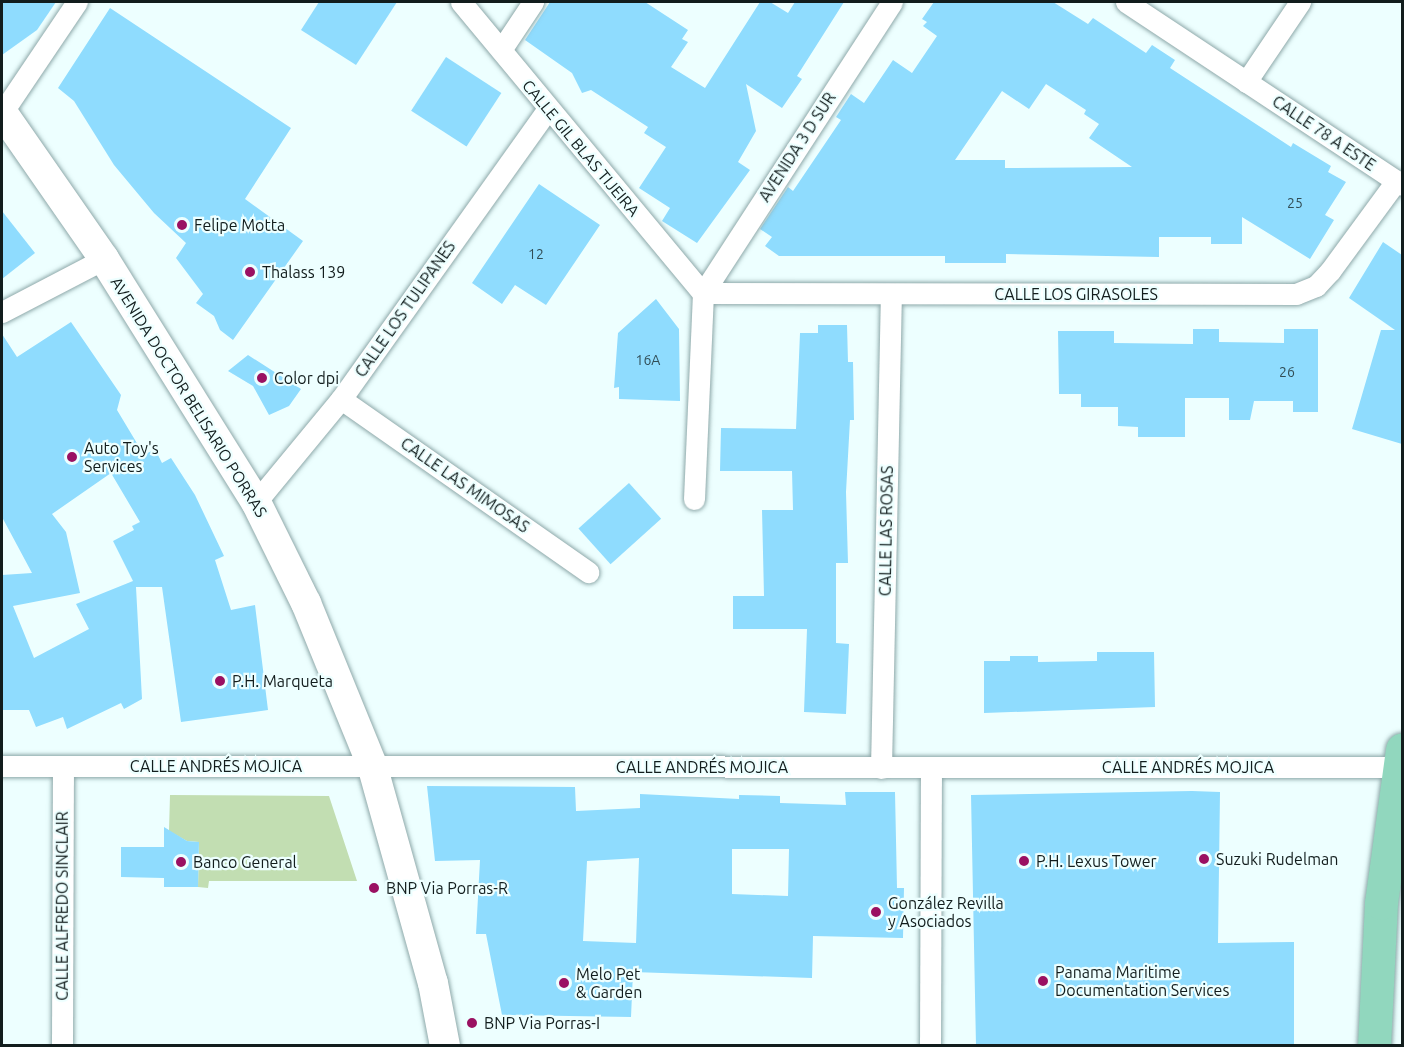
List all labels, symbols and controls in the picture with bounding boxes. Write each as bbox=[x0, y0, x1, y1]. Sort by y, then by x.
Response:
street label: CALLE GIL BLAS TIJEIRA bbox=[518, 76, 644, 220]
street label: AVENIDA 3 D SUR bbox=[755, 89, 839, 205]
street label: CALLE 78 A ESTE bbox=[1269, 91, 1379, 175]
house number: 25 bbox=[1287, 195, 1303, 211]
place label: Felipe Motta bbox=[194, 215, 285, 235]
marker: Felipe Motta bbox=[175, 218, 189, 232]
street label: CALLE LOS TULIPANES bbox=[351, 237, 459, 381]
house number: 12 bbox=[528, 246, 544, 262]
place label: Thalass 139 bbox=[262, 262, 345, 282]
marker: Thalass 139 bbox=[243, 265, 257, 279]
street label: AVENIDA DOCTOR BELISARIO PORRAS bbox=[107, 273, 271, 521]
street label: CALLE LOS GIRASOLES bbox=[994, 284, 1158, 304]
house number: 16A bbox=[636, 352, 660, 368]
house number: 26 bbox=[1279, 364, 1295, 380]
place label: Color dpi bbox=[274, 368, 339, 388]
marker: Color dpi bbox=[255, 371, 269, 385]
street label: CALLE LAS MIMOSAS bbox=[397, 433, 533, 537]
place label: Auto Toy's Services bbox=[84, 438, 159, 476]
marker: Auto Toy's Services bbox=[65, 450, 79, 464]
street label: CALLE LAS ROSAS bbox=[875, 466, 897, 596]
place label: P.H. Marqueta bbox=[232, 671, 333, 691]
marker: P.H. Marqueta bbox=[213, 674, 227, 688]
street label: CALLE ANDRÉS MOJICA bbox=[130, 756, 302, 776]
street label: CALLE ANDRÉS MOJICA bbox=[616, 757, 788, 777]
street label: CALLE ANDRÉS MOJICA bbox=[1102, 757, 1274, 777]
street label: CALLE ALFREDO SINCLAIR bbox=[52, 811, 72, 1001]
place label: Suzuki Rudelman bbox=[1216, 849, 1338, 869]
place label: P.H. Lexus Tower bbox=[1036, 851, 1157, 871]
place label: Banco General bbox=[193, 852, 297, 872]
marker: Suzuki Rudelman bbox=[1197, 852, 1211, 866]
marker: P.H. Lexus Tower bbox=[1017, 854, 1031, 868]
marker: Banco General bbox=[174, 855, 188, 869]
place label: BNP Via Porras-R bbox=[386, 878, 508, 898]
marker: BNP Via Porras-R bbox=[367, 881, 381, 895]
place label: González Revilla y Asociados bbox=[888, 893, 1004, 931]
marker: González Revilla y Asociados bbox=[869, 905, 883, 919]
place label: Panama Maritime Documentation Services bbox=[1055, 962, 1229, 1000]
place label: Melo Pet & Garden bbox=[576, 964, 642, 1002]
marker: Panama Maritime Documentation Services bbox=[1036, 974, 1050, 988]
marker: Melo Pet & Garden bbox=[557, 976, 571, 990]
place label: BNP Via Porras-I bbox=[484, 1013, 600, 1033]
marker: BNP Via Porras-I bbox=[465, 1016, 479, 1030]

